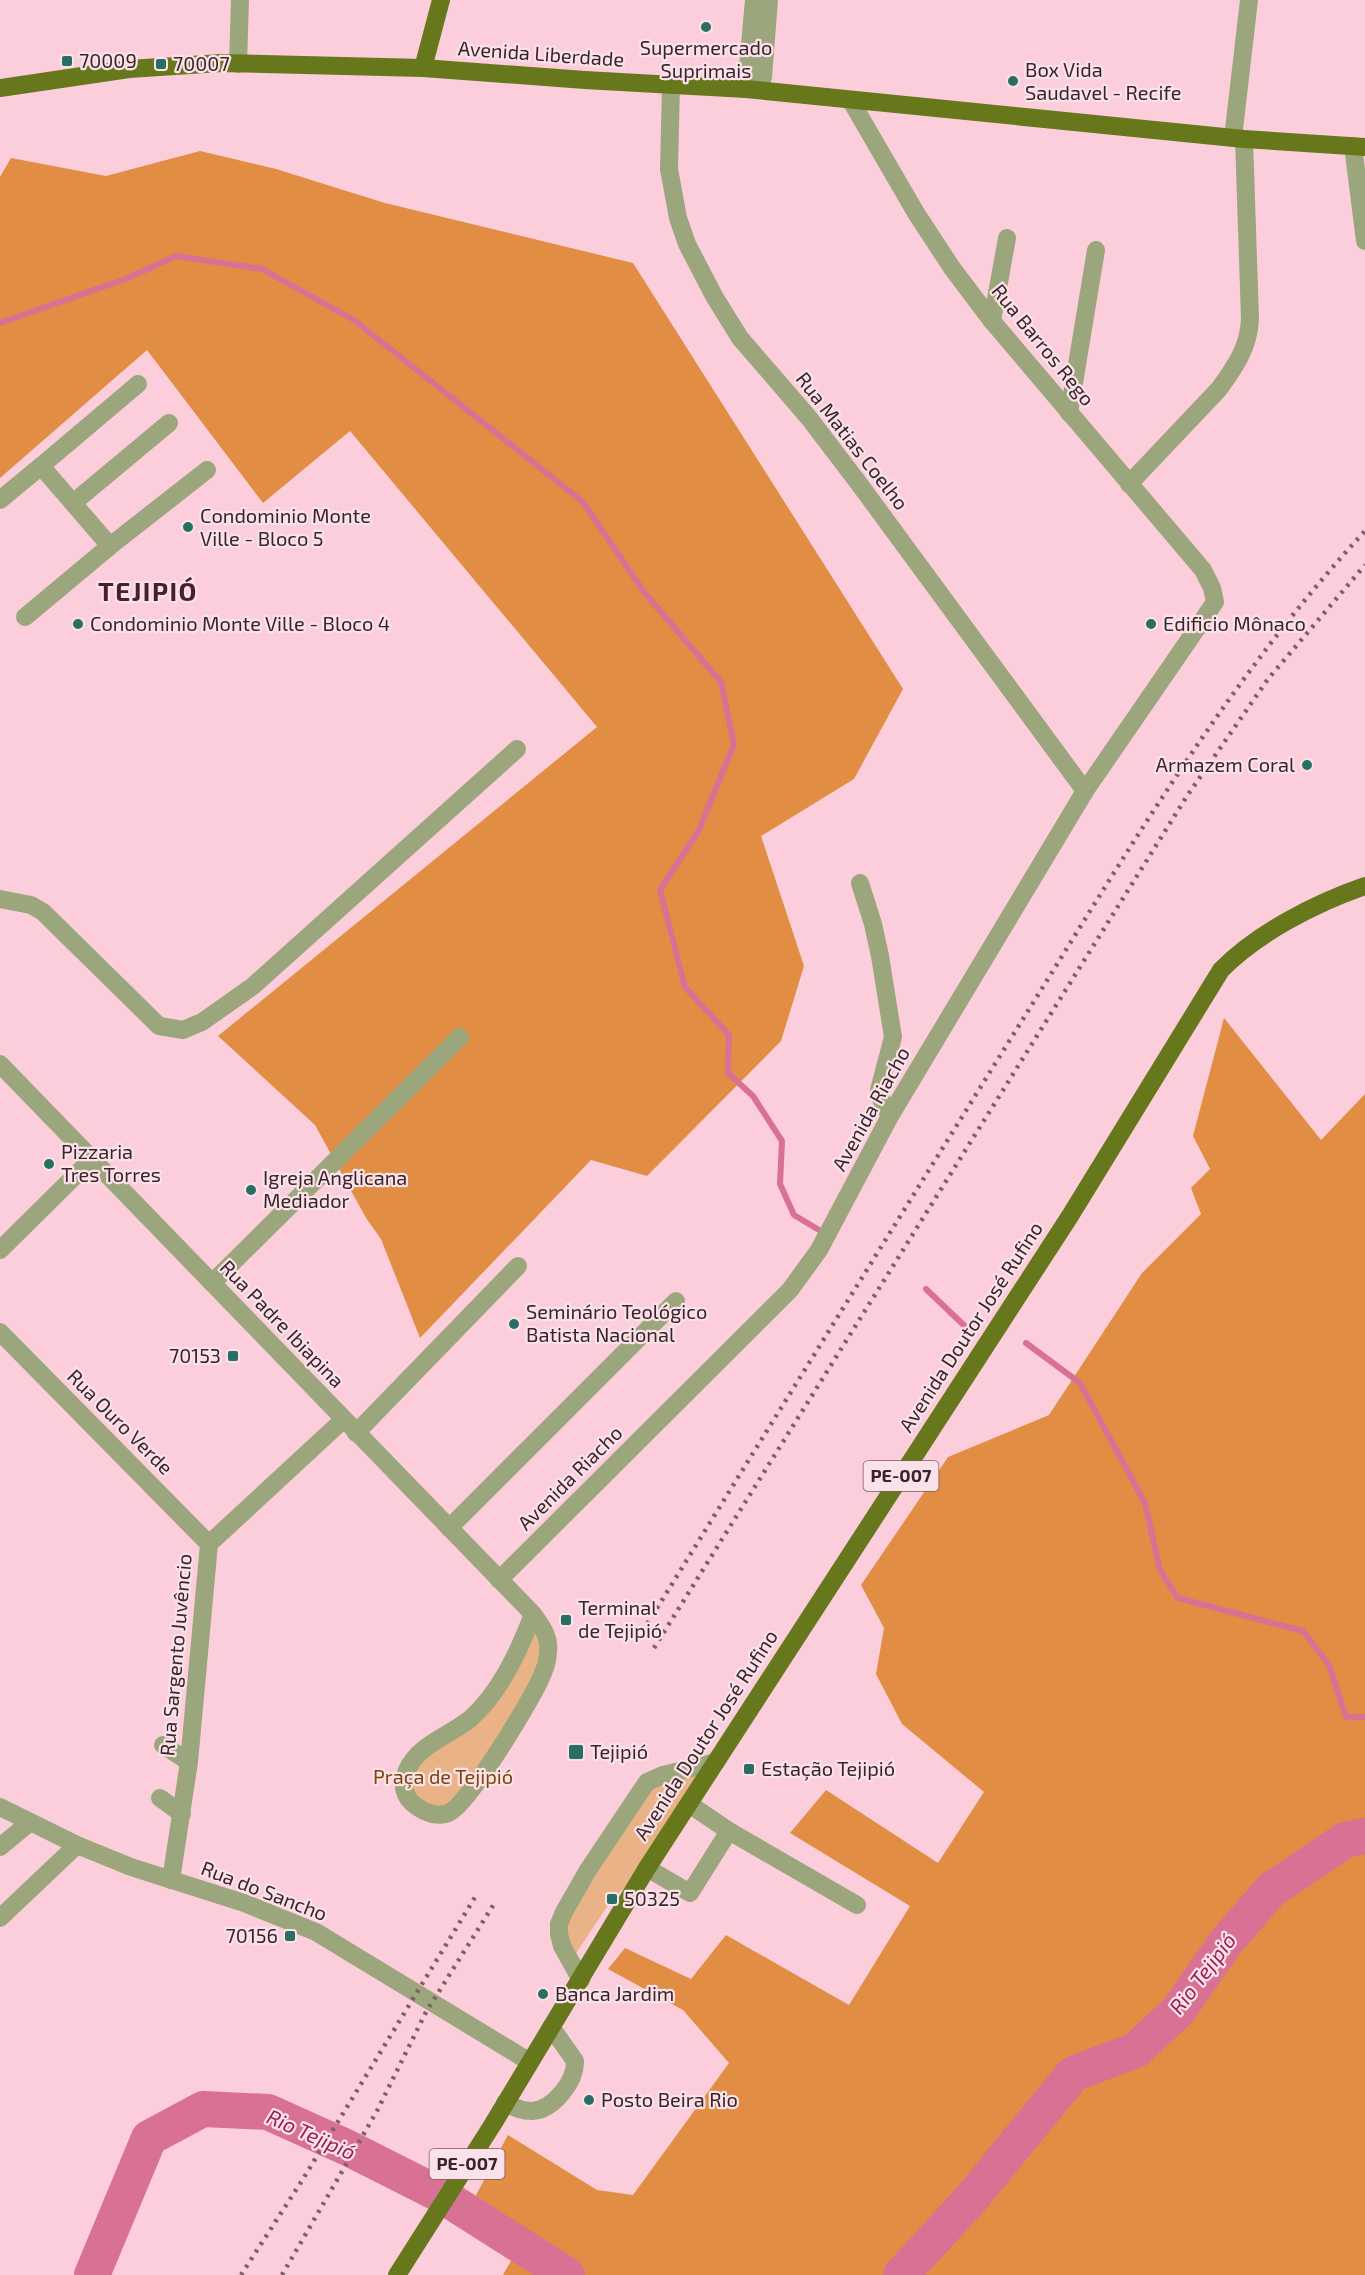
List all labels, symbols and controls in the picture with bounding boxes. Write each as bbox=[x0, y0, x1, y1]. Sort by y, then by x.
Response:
marker: Supermercado Suprimais bbox=[699, 20, 713, 34]
street label: Avenida Liberdade bbox=[457, 35, 625, 71]
place label: Supermercado Suprimais bbox=[640, 35, 772, 82]
place label: 70009 bbox=[79, 48, 137, 72]
place label: 70007 bbox=[173, 51, 230, 75]
marker: 70009 bbox=[60, 54, 74, 68]
marker: 70007 bbox=[154, 57, 168, 71]
place label: Box Vida Saudavel - Recife bbox=[1025, 57, 1182, 104]
marker: Box Vida Saudavel - Recife bbox=[1006, 74, 1020, 88]
street label: Rua Barros Rego bbox=[987, 279, 1100, 410]
street label: Rua Matias Coelho bbox=[792, 367, 914, 514]
place label: Condominio Monte Ville - Bloco 5 bbox=[200, 503, 371, 550]
marker: Condominio Monte Ville - Bloco 5 bbox=[181, 520, 195, 534]
district label: TEJIPIÓ bbox=[98, 575, 198, 606]
place label: Condominio Monte Ville - Bloco 4 bbox=[90, 611, 390, 635]
place label: Edificio Mônaco bbox=[1163, 611, 1306, 635]
marker: Condominio Monte Ville - Bloco 4 bbox=[71, 617, 85, 631]
marker: Edificio Mônaco bbox=[1144, 617, 1158, 631]
place label: Armazem Coral bbox=[1155, 752, 1295, 776]
marker: Armazem Coral bbox=[1300, 758, 1314, 772]
street label: Avenida Riacho bbox=[826, 1042, 914, 1175]
place label: Pizzaria Tres Torres bbox=[61, 1139, 161, 1186]
marker: Pizzaria Tres Torres bbox=[42, 1157, 56, 1171]
place label: Igreja Anglicana Mediador bbox=[263, 1165, 407, 1212]
marker: Igreja Anglicana Mediador bbox=[244, 1183, 258, 1197]
street label: Avenida Doutor José Rufino bbox=[893, 1217, 1047, 1436]
street label: Rua Padre Ibiapina bbox=[216, 1255, 350, 1392]
place label: Seminário Teológico Batista Nacional bbox=[526, 1299, 707, 1346]
marker: Seminário Teológico Batista Nacional bbox=[507, 1317, 521, 1331]
place label: 70153 bbox=[169, 1343, 221, 1367]
marker: 70153 bbox=[226, 1349, 240, 1363]
street label: Rua Ouro Verde bbox=[63, 1364, 178, 1479]
street label: Avenida Riacho bbox=[512, 1420, 627, 1535]
road number: PE-007 bbox=[864, 1461, 938, 1491]
street label: Rua Sargento Juvêncio bbox=[154, 1553, 196, 1757]
place label: Terminal de Tejipió bbox=[578, 1595, 662, 1642]
marker: Terminal de Tejipió bbox=[559, 1613, 573, 1627]
street label: Avenida Doutor José Rufino bbox=[628, 1625, 782, 1844]
place label: Tejipió bbox=[590, 1739, 648, 1763]
marker: Tejipió bbox=[567, 1743, 585, 1761]
place label: Estação Tejipió bbox=[761, 1756, 895, 1781]
marker: Estação Tejipió bbox=[742, 1762, 756, 1776]
park label: Praça de Tejipió bbox=[373, 1764, 513, 1789]
street label: Rua do Sancho bbox=[198, 1855, 331, 1925]
place label: 50325 bbox=[624, 1886, 680, 1910]
marker: 50325 bbox=[605, 1892, 619, 1906]
place label: 70156 bbox=[226, 1923, 278, 1947]
water label: Rio Tejipió bbox=[1163, 1928, 1241, 2019]
marker: 70156 bbox=[283, 1929, 297, 1943]
place label: Banca Jardim bbox=[555, 1981, 674, 2005]
marker: Banca Jardim bbox=[536, 1987, 550, 2001]
place label: Posto Beira Rio bbox=[601, 2087, 738, 2111]
marker: Posto Beira Rio bbox=[582, 2093, 596, 2107]
water label: Rio Tejipió bbox=[263, 2103, 360, 2165]
road number: PE-007 bbox=[430, 2149, 504, 2179]

